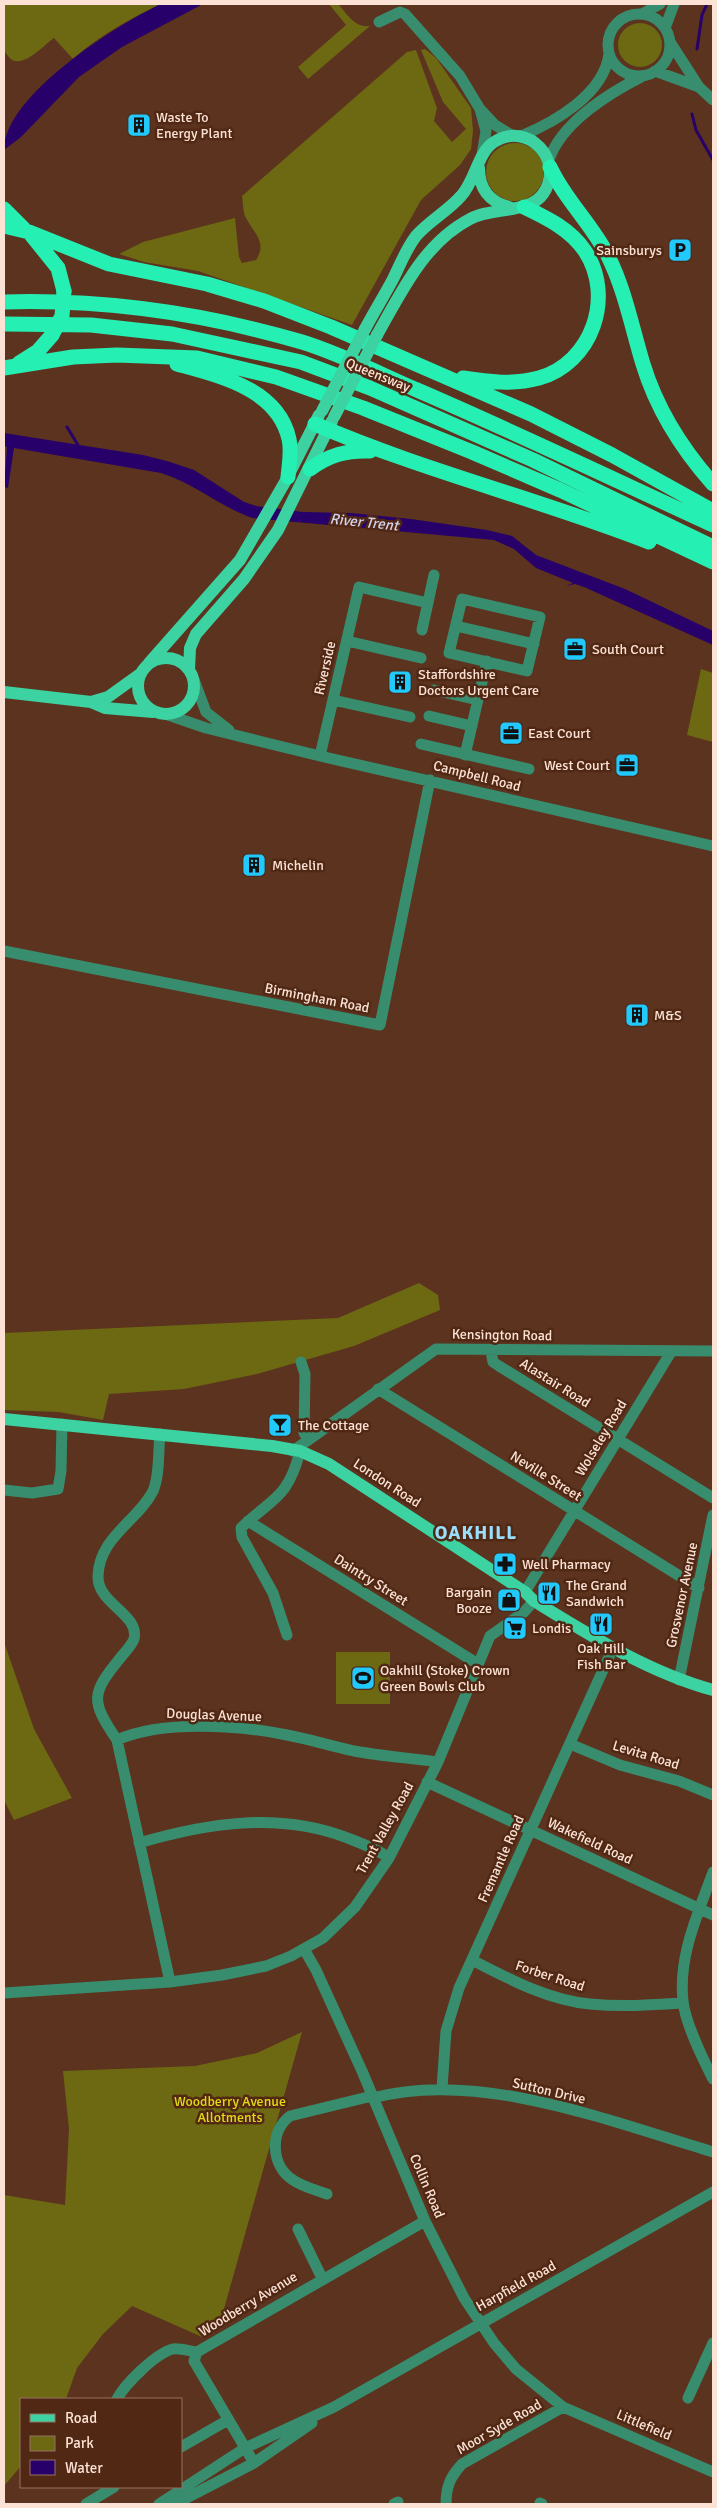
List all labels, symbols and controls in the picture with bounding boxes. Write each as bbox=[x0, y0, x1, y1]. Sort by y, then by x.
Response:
place label: Waste To Energy Plant bbox=[156, 109, 232, 142]
building icon: Waste To Energy Plant bbox=[126, 112, 152, 138]
parking icon: Sainsburys bbox=[667, 237, 693, 263]
place label: Sainsburys bbox=[596, 242, 662, 259]
street label: Queensway bbox=[343, 354, 413, 396]
water label: River Trent bbox=[329, 509, 401, 535]
office icon: South Court bbox=[562, 636, 588, 662]
street label: Riverside bbox=[311, 639, 339, 697]
place label: South Court bbox=[592, 641, 664, 658]
place label: Staffordshire Doctors Urgent Care bbox=[418, 666, 539, 699]
building icon: Staffordshire Doctors Urgent Care bbox=[387, 669, 413, 695]
office icon: East Court bbox=[498, 720, 524, 746]
place label: East Court bbox=[528, 725, 591, 742]
office icon: West Court bbox=[614, 752, 640, 778]
street label: Campbell Road bbox=[432, 757, 522, 795]
place label: West Court bbox=[544, 757, 610, 774]
building icon: Michelin bbox=[241, 852, 267, 878]
place label: Michelin bbox=[272, 857, 324, 874]
street label: Birmingham Road bbox=[263, 980, 371, 1016]
building icon: M&S bbox=[624, 1002, 650, 1028]
place label: M&S bbox=[654, 1007, 682, 1024]
street label: Kensington Road bbox=[452, 1326, 552, 1344]
street label: Alastair Road bbox=[517, 1355, 593, 1411]
street label: Wolseley Road bbox=[571, 1397, 631, 1479]
bar icon: The Cottage bbox=[267, 1412, 293, 1438]
place label: The Cottage bbox=[298, 1417, 369, 1434]
street label: Neville Street bbox=[507, 1447, 585, 1505]
street label: London Road bbox=[350, 1455, 424, 1511]
district label: OAKHILL bbox=[435, 1521, 517, 1545]
street label: Grosvenor Avenue bbox=[663, 1541, 701, 1649]
street label: Daintry Street bbox=[331, 1551, 411, 1610]
pharmacy icon: Well Pharmacy bbox=[492, 1551, 518, 1577]
place label: Well Pharmacy bbox=[522, 1556, 611, 1573]
place label: The Grand Sandwich bbox=[566, 1577, 627, 1610]
restaurant icon: The Grand Sandwich bbox=[536, 1580, 562, 1606]
place label: Bargain Booze bbox=[445, 1584, 492, 1617]
shop icon: Bargain Booze bbox=[496, 1587, 522, 1613]
restaurant icon: Oak Hill Fish Bar bbox=[588, 1611, 614, 1637]
supermarket icon: Londis bbox=[502, 1615, 528, 1641]
place label: Londis bbox=[532, 1620, 571, 1637]
place label: Oak Hill Fish Bar bbox=[577, 1640, 626, 1673]
place label: Oakhill (Stoke) Crown Green Bowls Club bbox=[380, 1662, 510, 1695]
sports icon: Oakhill (Stoke) Crown Green Bowls Club bbox=[350, 1665, 376, 1691]
street label: Douglas Avenue bbox=[166, 1705, 262, 1725]
street label: Levita Road bbox=[611, 1737, 681, 1773]
street label: Trent Valley Road bbox=[353, 1779, 417, 1877]
street label: Fremantle Road bbox=[474, 1813, 528, 1905]
street label: Wakefield Road bbox=[545, 1814, 635, 1868]
street label: Forber Road bbox=[513, 1957, 587, 1995]
street label: Sutton Drive bbox=[511, 2074, 587, 2108]
park label: Woodberry Avenue Allotments bbox=[174, 2093, 286, 2126]
street label: Collin Road bbox=[406, 2151, 448, 2221]
street label: Harpfield Road bbox=[473, 2257, 559, 2315]
street label: Woodberry Avenue bbox=[196, 2268, 300, 2340]
street label: Moor Syde Road bbox=[453, 2396, 545, 2458]
legend bbox=[20, 2398, 182, 2488]
street label: Littlefield bbox=[614, 2406, 674, 2444]
text: Road bbox=[65, 2409, 97, 2427]
text: Park bbox=[65, 2434, 94, 2452]
text: Water bbox=[65, 2459, 103, 2477]

